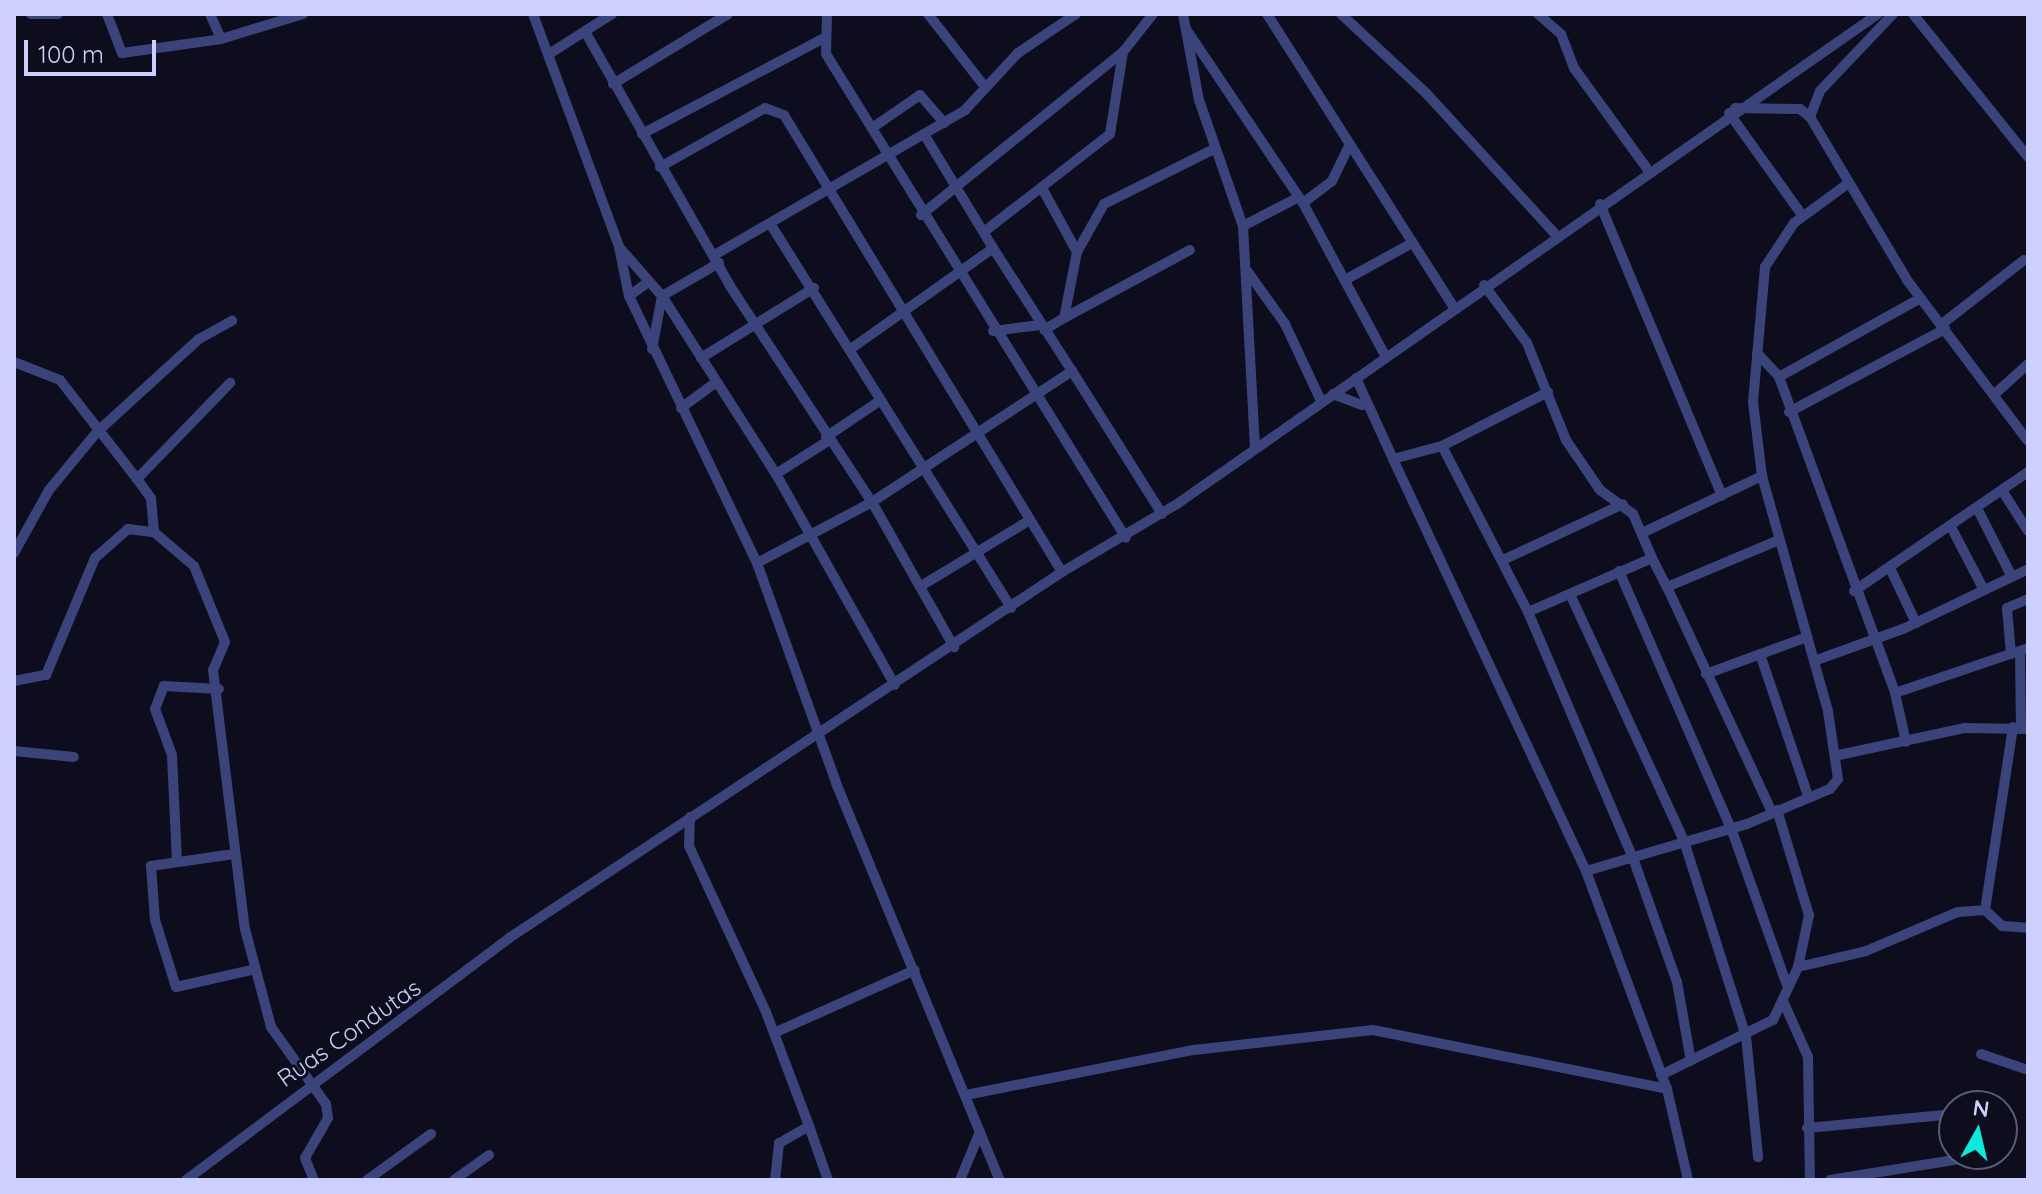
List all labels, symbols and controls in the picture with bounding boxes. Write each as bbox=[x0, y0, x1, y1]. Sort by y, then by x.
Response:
scale bar bbox=[28, 24, 160, 74]
text: 100 m bbox=[38, 39, 104, 69]
street label: Ruas Condutas bbox=[272, 973, 426, 1093]
north arrow bbox=[1938, 1090, 2018, 1170]
text: N bbox=[1971, 1093, 1991, 1123]

